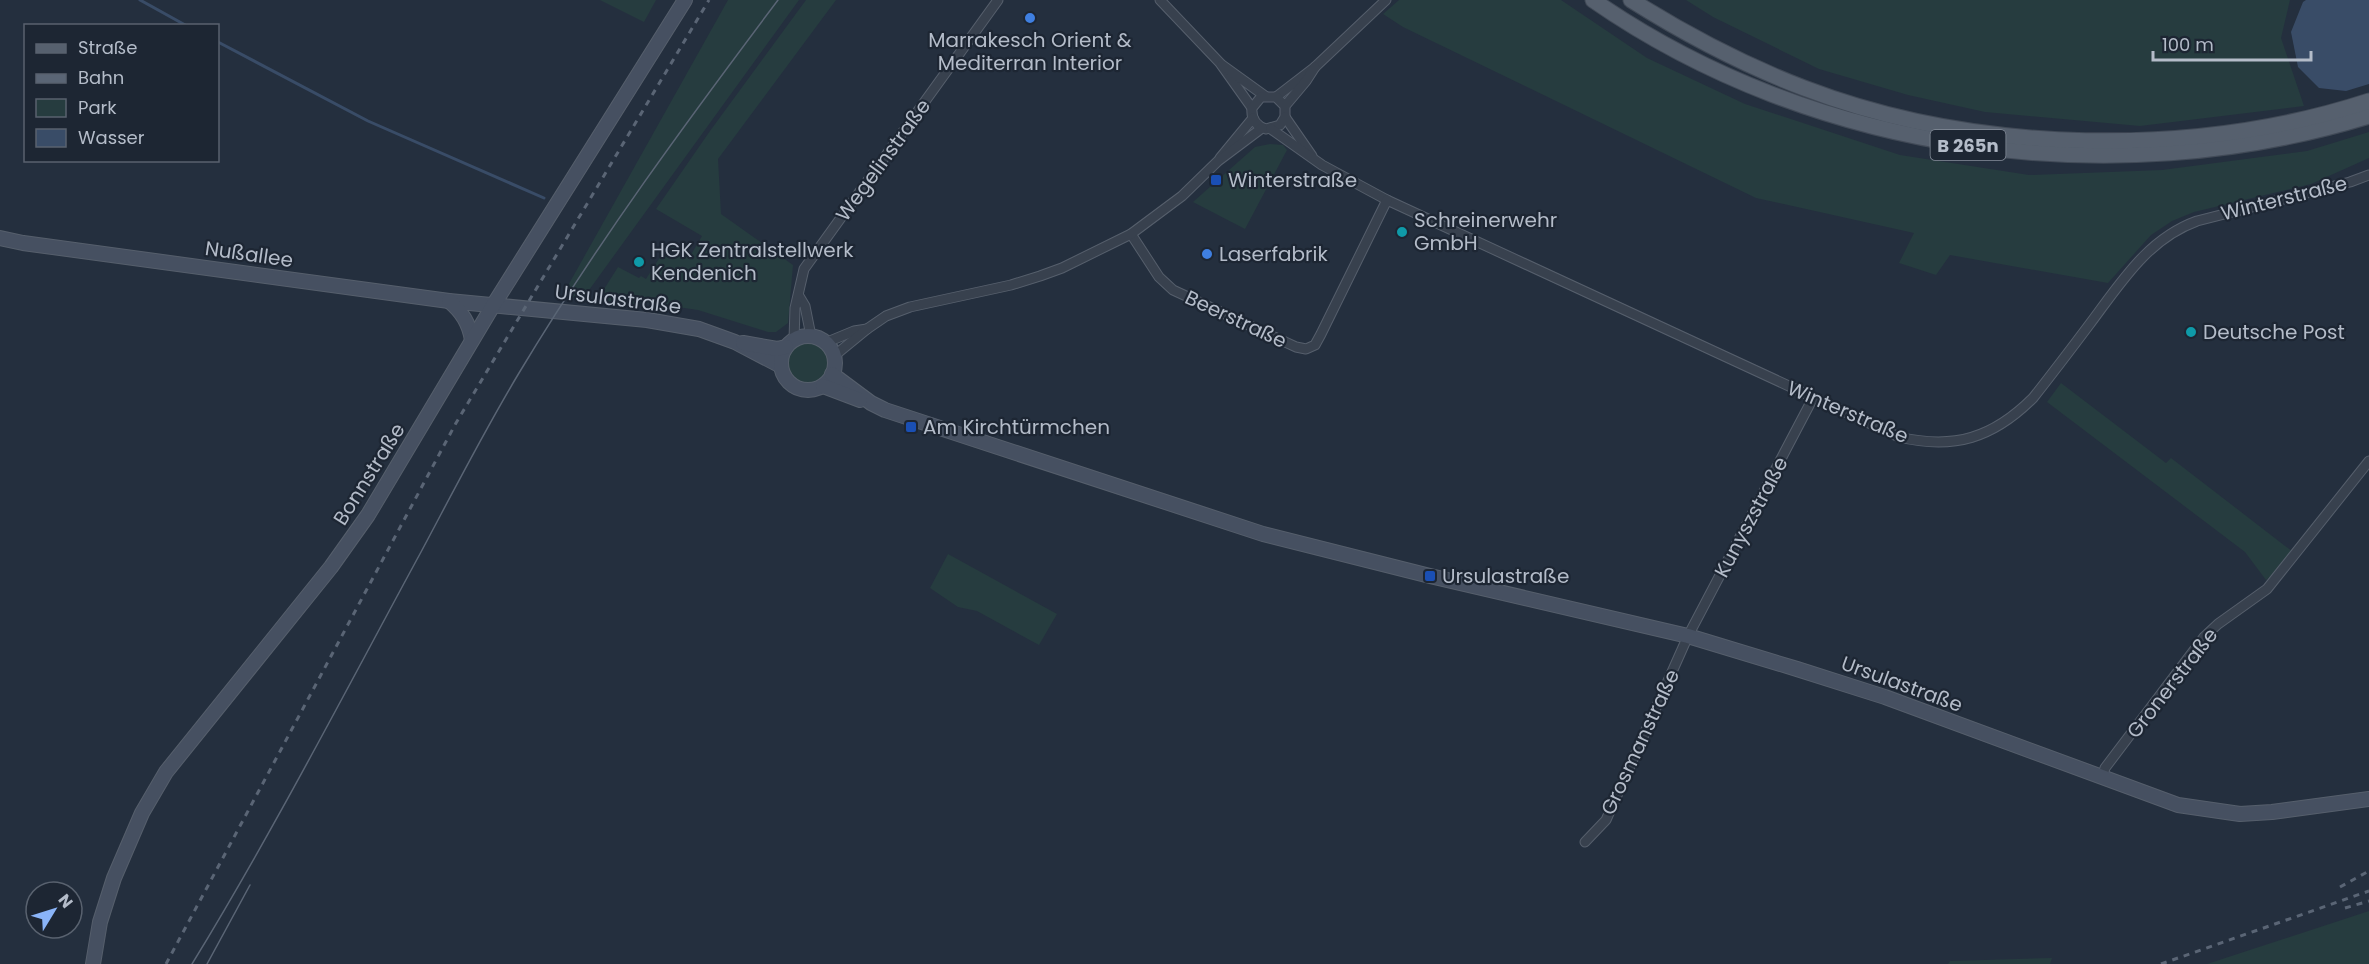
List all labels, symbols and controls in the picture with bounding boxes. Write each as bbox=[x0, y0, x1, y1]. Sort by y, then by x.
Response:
marker: Marrakesch Orient & Mediterran Interior bbox=[1023, 11, 1037, 25]
legend bbox=[24, 24, 219, 162]
scale bar bbox=[2153, 24, 2310, 62]
place label: Marrakesch Orient & Mediterran Interior bbox=[928, 26, 1132, 77]
text: 100 m bbox=[2162, 32, 2214, 57]
text: Straße bbox=[78, 35, 137, 60]
text: Bahn bbox=[78, 65, 124, 90]
street label: Wegelinstraße bbox=[829, 93, 937, 227]
text: Park bbox=[78, 95, 117, 120]
text: Wasser bbox=[78, 125, 145, 150]
road number: B 265n bbox=[1930, 130, 2006, 160]
place label: Winterstraße bbox=[1228, 166, 1357, 194]
street label: Winterstraße bbox=[2218, 169, 2350, 227]
marker: Winterstraße bbox=[1209, 173, 1223, 187]
place label: Schreinerwehr GmbH bbox=[1414, 206, 1557, 257]
marker: Schreinerwehr GmbH bbox=[1395, 225, 1409, 239]
street label: Nußallee bbox=[203, 234, 295, 274]
place label: HGK Zentralstellwerk Kendenich bbox=[651, 236, 854, 287]
place label: Laserfabrik bbox=[1219, 240, 1328, 268]
marker: Laserfabrik bbox=[1200, 247, 1214, 261]
marker: HGK Zentralstellwerk Kendenich bbox=[632, 255, 646, 269]
street label: Ursulastraße bbox=[553, 277, 683, 321]
street label: Beerstraße bbox=[1181, 283, 1291, 355]
place label: Deutsche Post bbox=[2203, 318, 2345, 346]
marker: Deutsche Post bbox=[2184, 325, 2198, 339]
street label: Winterstraße bbox=[1783, 374, 1913, 450]
place label: Am Kirchtürmchen bbox=[923, 413, 1110, 441]
street label: Bonnstraße bbox=[327, 418, 411, 530]
marker: Am Kirchtürmchen bbox=[904, 420, 918, 434]
street label: Kunyszstraße bbox=[1707, 452, 1795, 582]
place label: Ursulastraße bbox=[1442, 562, 1569, 590]
marker: Ursulastraße bbox=[1423, 569, 1437, 583]
street label: Gronerstraße bbox=[2120, 622, 2224, 744]
street label: Ursulastraße bbox=[1837, 649, 1967, 719]
street label: Grosmanstraße bbox=[1594, 665, 1686, 819]
north arrow bbox=[24, 880, 84, 940]
text: N bbox=[53, 889, 78, 913]

